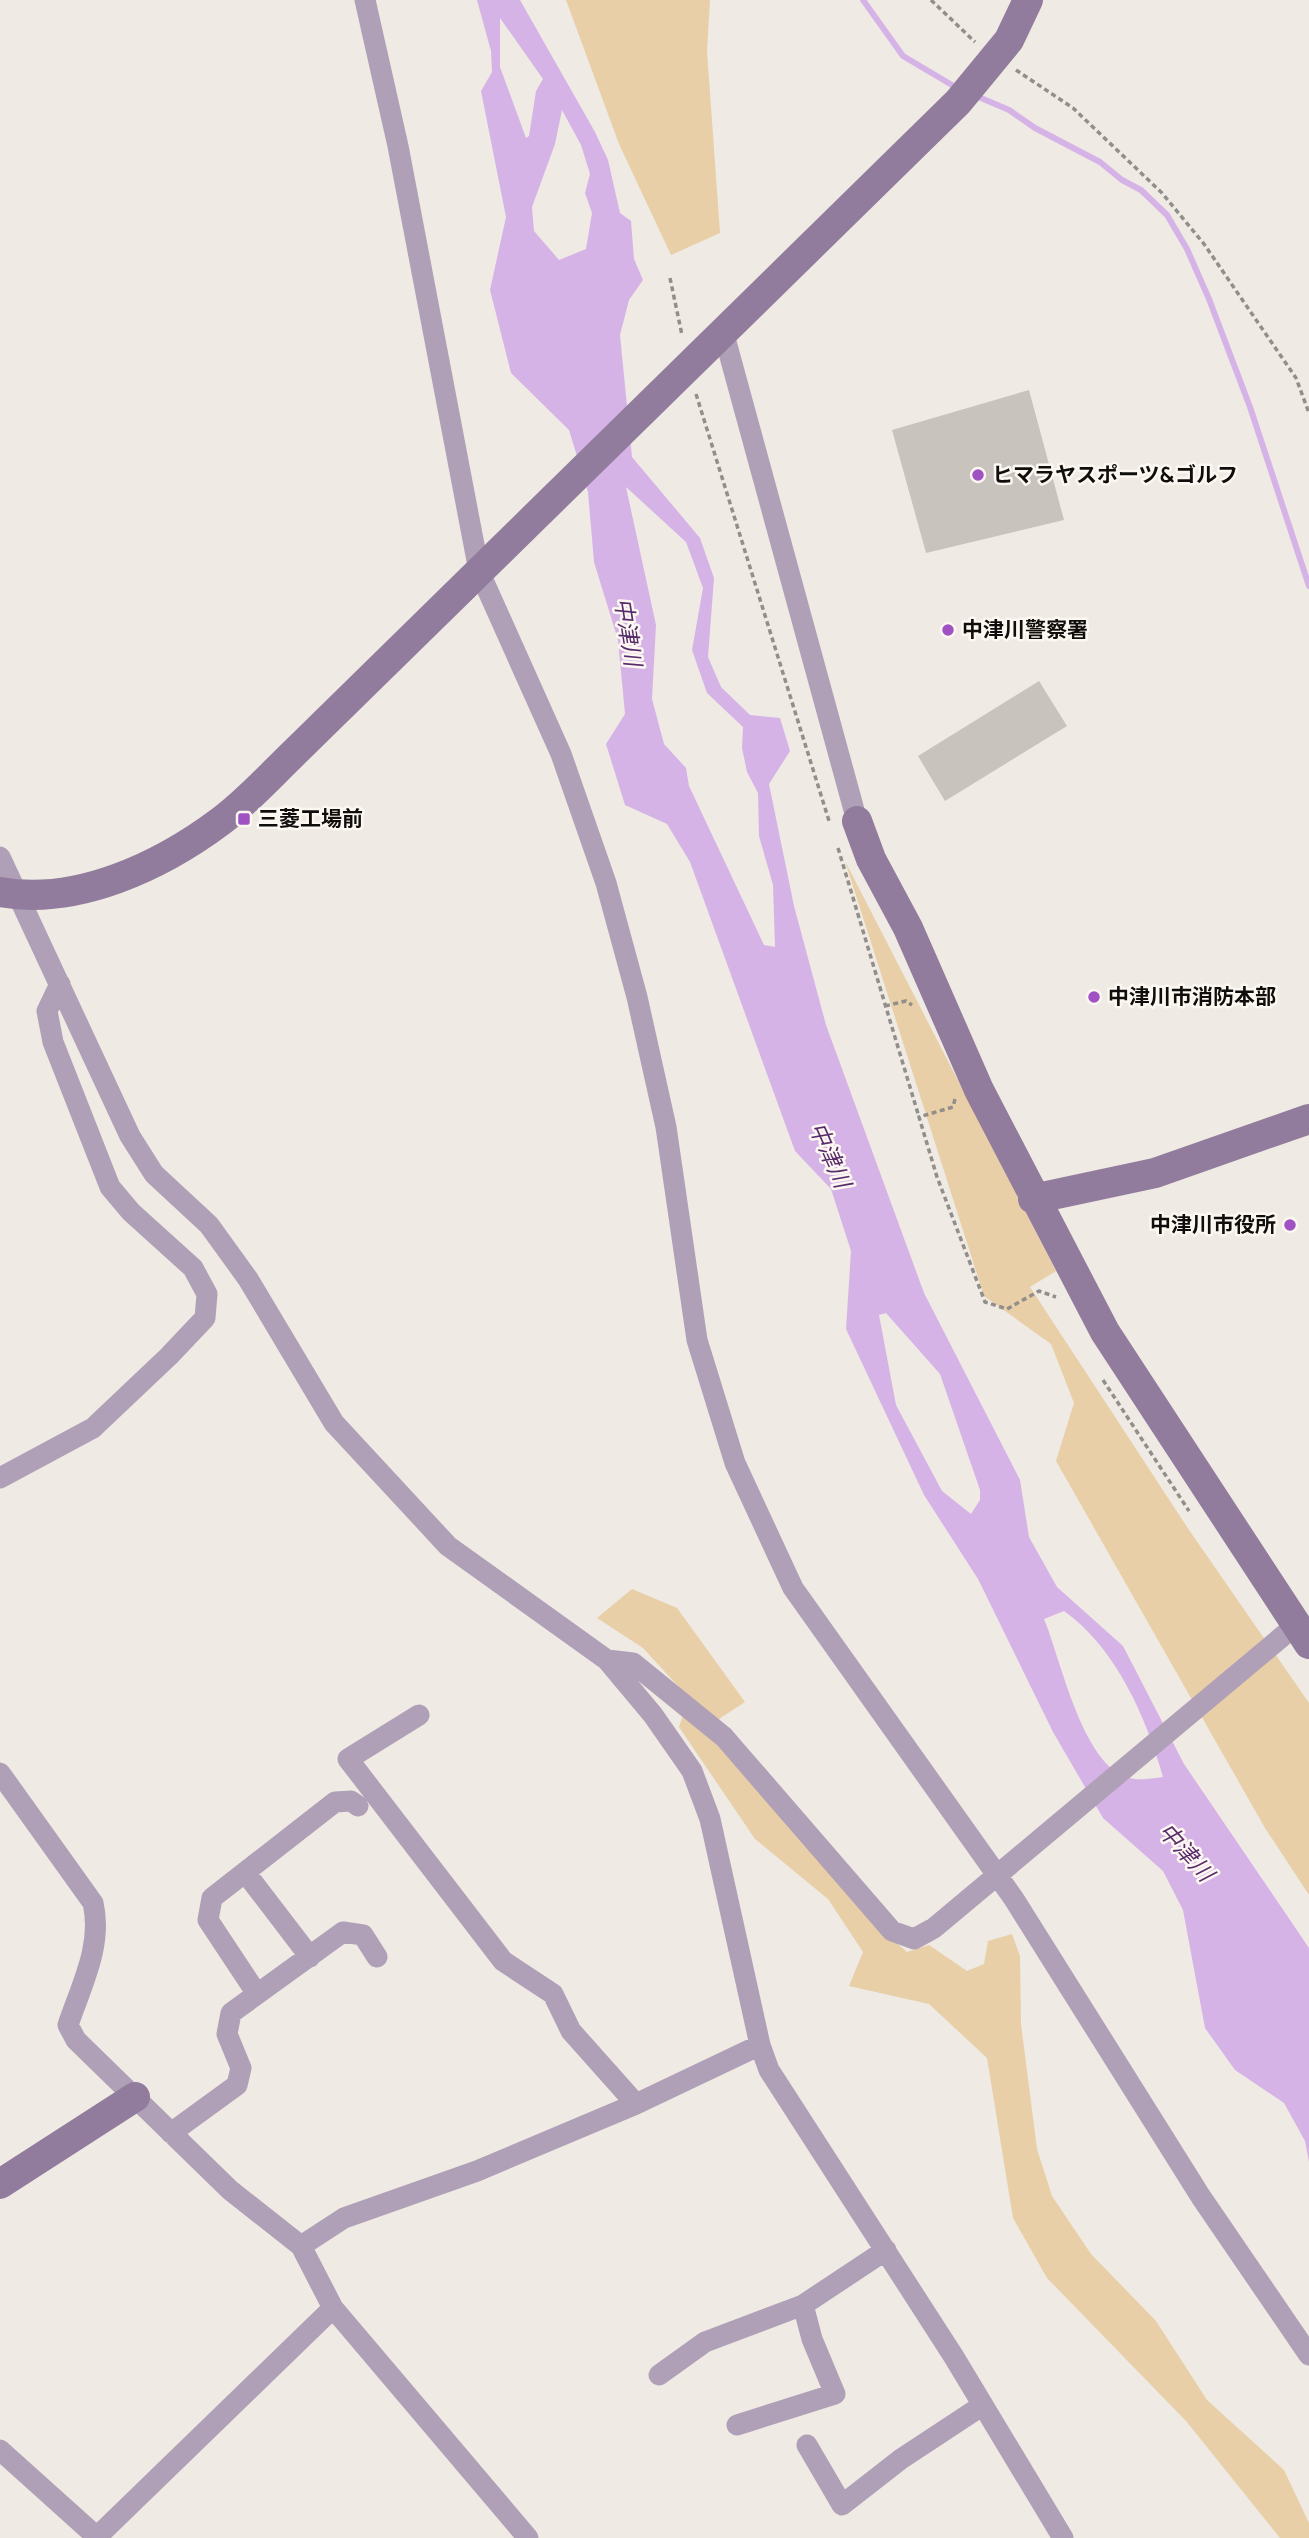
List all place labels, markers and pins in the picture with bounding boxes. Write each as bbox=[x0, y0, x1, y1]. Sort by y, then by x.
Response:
place label: ヒマラヤスポーツ&ゴルフ bbox=[992, 463, 1238, 488]
marker: ヒマラヤスポーツ&ゴルフ bbox=[970, 467, 986, 483]
place label: 中津川警察署 bbox=[962, 618, 1088, 643]
marker: 中津川警察署 bbox=[940, 622, 956, 638]
place label: 三菱工場前 bbox=[258, 807, 363, 832]
marker: 三菱工場前 bbox=[236, 811, 252, 827]
place label: 中津川市消防本部 bbox=[1108, 985, 1276, 1010]
marker: 中津川市消防本部 bbox=[1086, 989, 1102, 1005]
place label: 中津川市役所 bbox=[1150, 1213, 1276, 1238]
marker: 中津川市役所 bbox=[1282, 1217, 1298, 1233]

